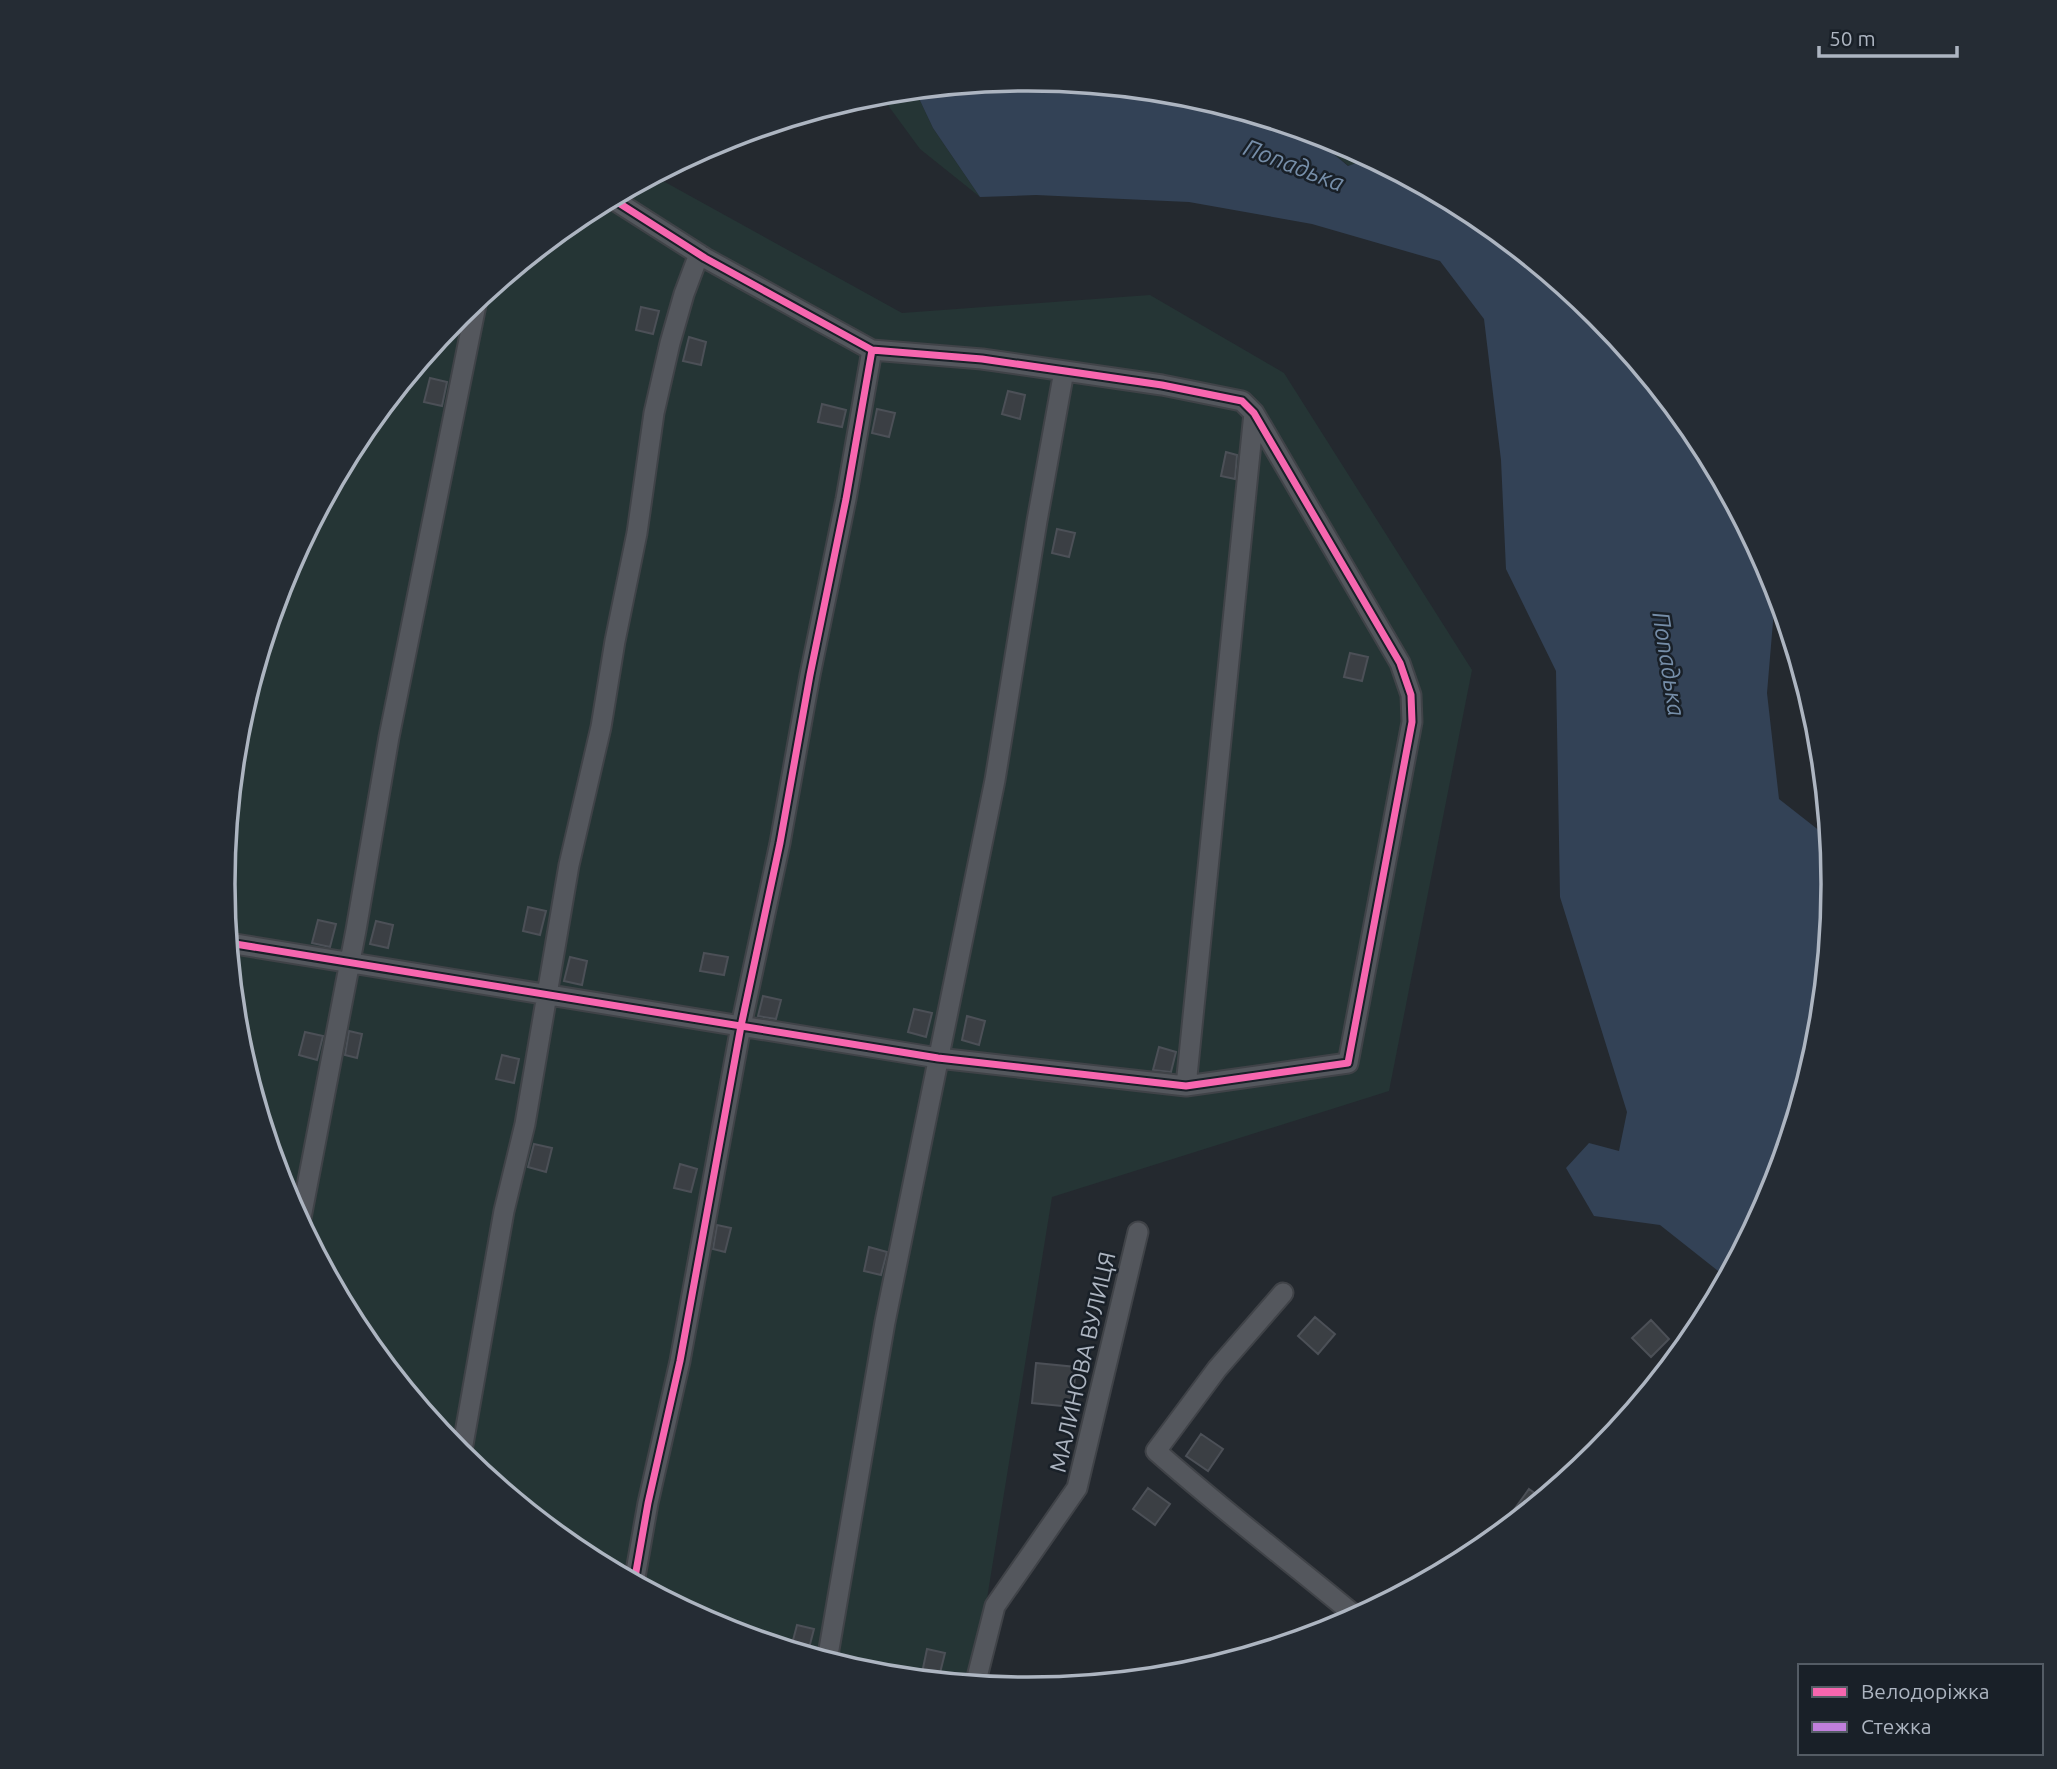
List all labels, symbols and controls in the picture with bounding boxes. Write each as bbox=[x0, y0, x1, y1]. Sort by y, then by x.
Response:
scale bar bbox=[1819, 14, 1957, 58]
text: 50 m bbox=[1829, 26, 1876, 50]
water label: Попадька bbox=[1240, 134, 1348, 196]
water label: Попадька bbox=[1647, 610, 1691, 718]
street label: МАЛИНОВА ВУЛИЦЯ bbox=[1044, 1249, 1120, 1475]
legend bbox=[1798, 1664, 2043, 1755]
text: Велодоріжка bbox=[1861, 1679, 1990, 1703]
text: Стежка bbox=[1861, 1714, 1932, 1738]

